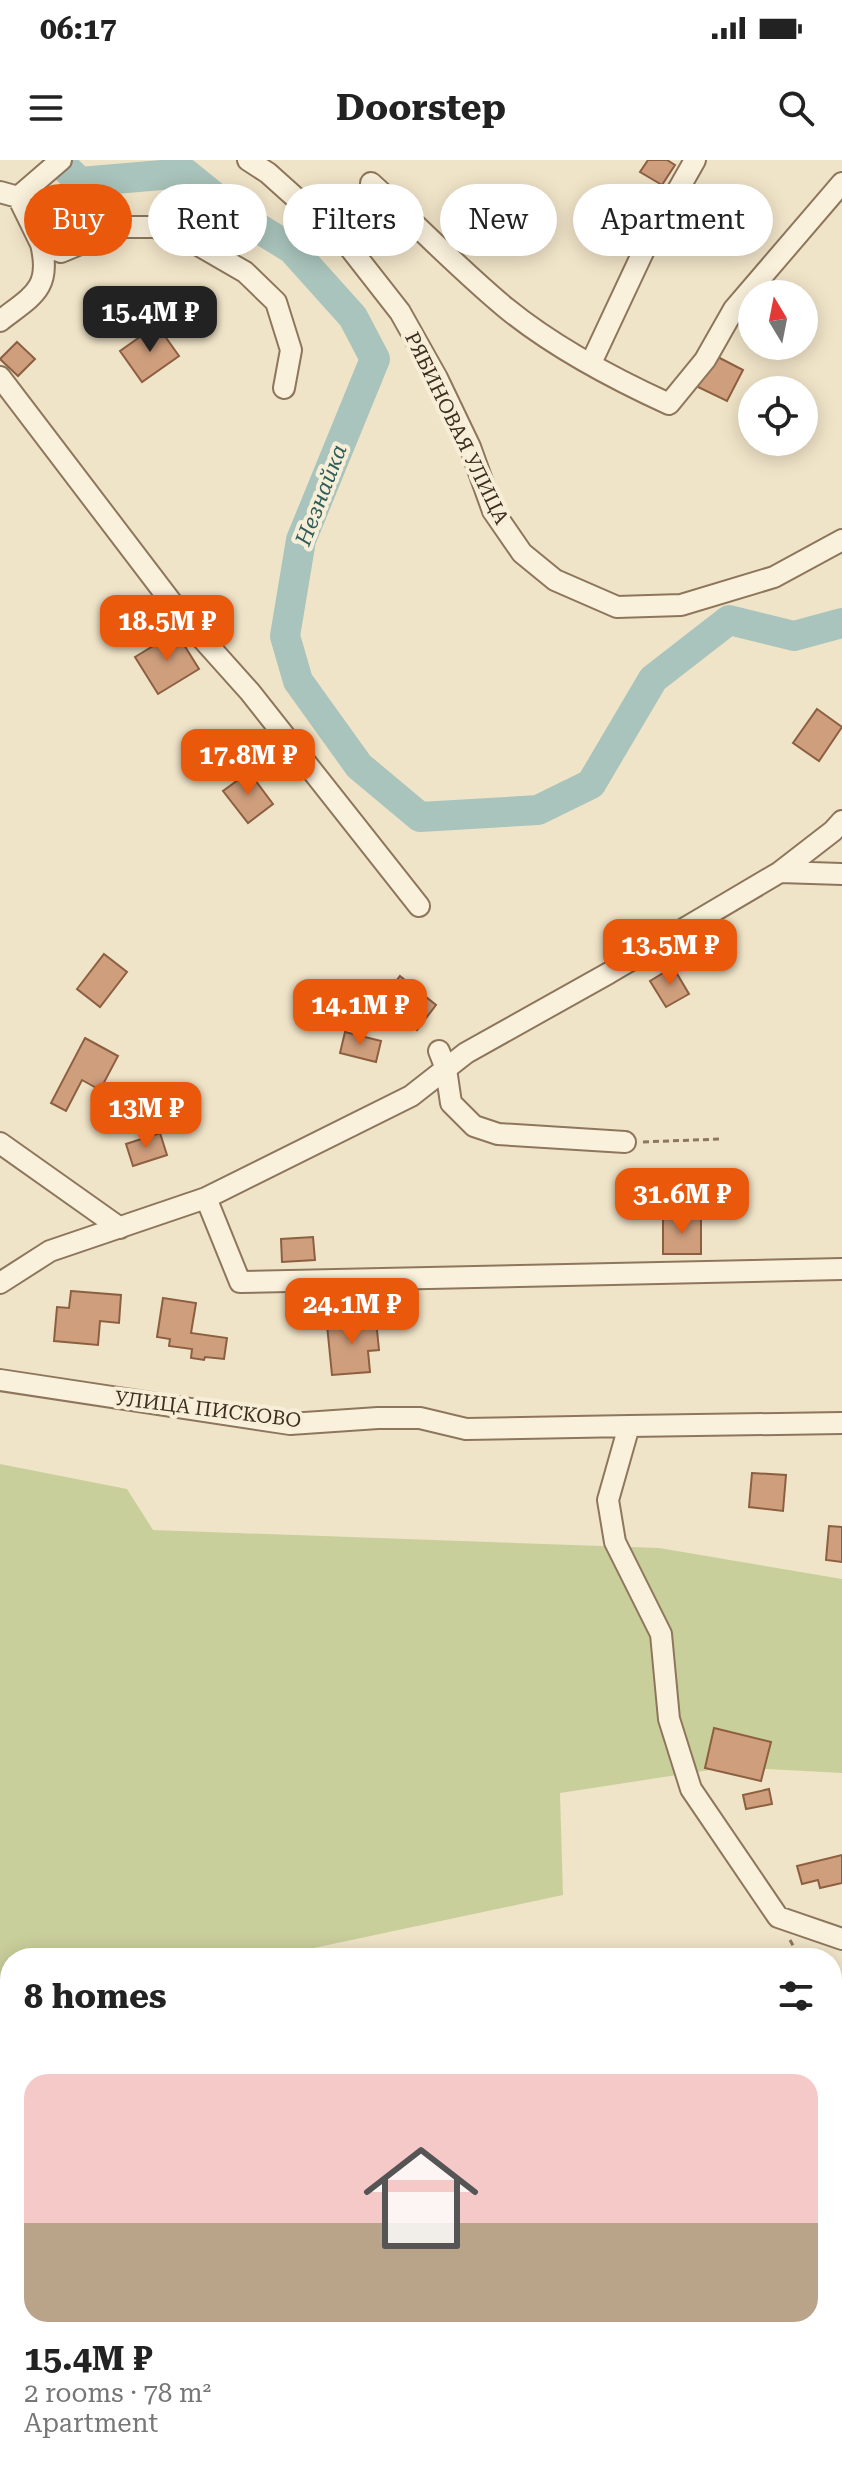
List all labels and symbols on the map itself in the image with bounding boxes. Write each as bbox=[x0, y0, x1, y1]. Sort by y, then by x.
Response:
north arrow bbox=[738, 280, 818, 360]
pin: 15.4M ₽ bbox=[76, 286, 224, 354]
street label: РЯБИНОВАЯ УЛИЦА bbox=[400, 328, 514, 528]
water label: Незнайка bbox=[290, 441, 352, 550]
pin: 18.5M ₽ bbox=[93, 595, 241, 663]
pin: 17.8M ₽ bbox=[174, 729, 322, 797]
pin: 13.5M ₽ bbox=[596, 919, 744, 987]
pin: 14.1M ₽ bbox=[286, 979, 434, 1047]
pin: 13M ₽ bbox=[90, 1082, 202, 1150]
pin: 31.6M ₽ bbox=[608, 1168, 756, 1236]
pin: 24.1M ₽ bbox=[278, 1278, 426, 1346]
street label: УЛИЦА ПИСКОВО bbox=[113, 1386, 303, 1432]

